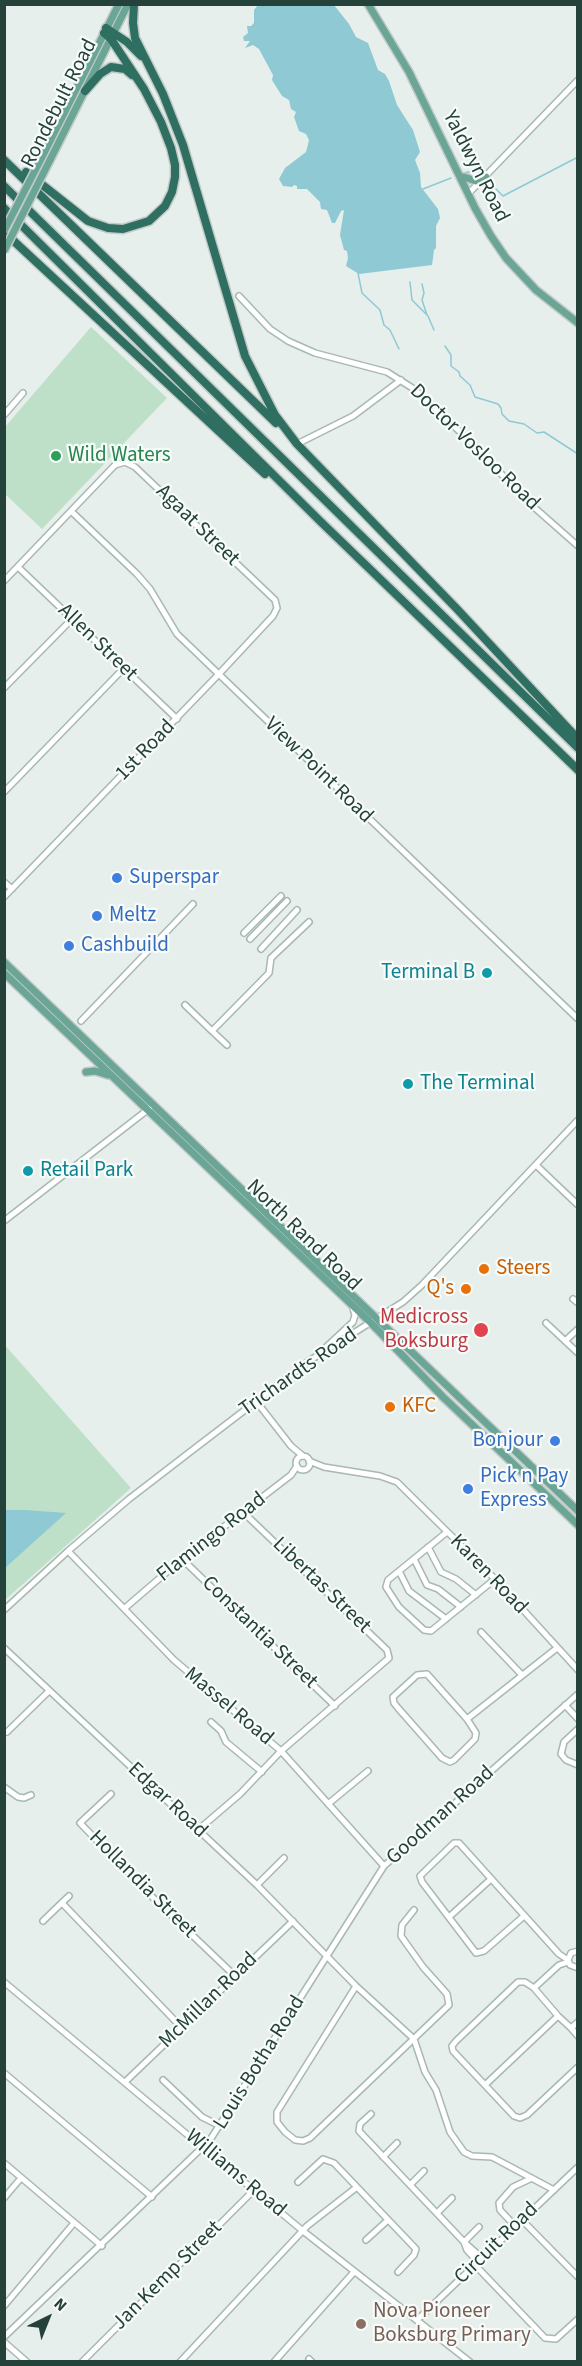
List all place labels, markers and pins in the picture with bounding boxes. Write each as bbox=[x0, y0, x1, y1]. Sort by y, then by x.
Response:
place label: Wild Waters bbox=[68, 443, 171, 469]
marker: Wild Waters bbox=[49, 449, 63, 463]
place label: Superspar bbox=[129, 865, 219, 891]
marker: Superspar bbox=[110, 871, 124, 885]
place label: Meltz bbox=[109, 903, 156, 929]
marker: Meltz bbox=[90, 909, 104, 923]
place label: Cashbuild bbox=[81, 933, 169, 959]
marker: Cashbuild bbox=[62, 939, 76, 953]
place label: Terminal B bbox=[381, 960, 475, 986]
marker: Terminal B bbox=[480, 966, 494, 980]
place label: The Terminal bbox=[420, 1071, 535, 1097]
marker: The Terminal bbox=[401, 1077, 415, 1091]
place label: Retail Park bbox=[40, 1158, 133, 1184]
marker: Retail Park bbox=[21, 1164, 35, 1178]
place label: Steers bbox=[496, 1256, 550, 1282]
marker: Steers bbox=[477, 1262, 491, 1276]
place label: Q's bbox=[426, 1276, 454, 1302]
marker: Q's bbox=[459, 1282, 473, 1296]
place label: Medicross Boksburg bbox=[380, 1305, 468, 1355]
marker: Medicross Boksburg bbox=[472, 1321, 490, 1339]
place label: KFC bbox=[402, 1394, 436, 1420]
marker: KFC bbox=[383, 1400, 397, 1414]
place label: Bonjour bbox=[473, 1428, 543, 1454]
marker: Bonjour bbox=[548, 1434, 562, 1448]
place label: Pick n Pay Express bbox=[480, 1464, 568, 1514]
marker: Pick n Pay Express bbox=[461, 1482, 475, 1496]
place label: Nova Pioneer Boksburg Primary bbox=[373, 2299, 531, 2349]
marker: Nova Pioneer Boksburg Primary bbox=[354, 2317, 368, 2331]

